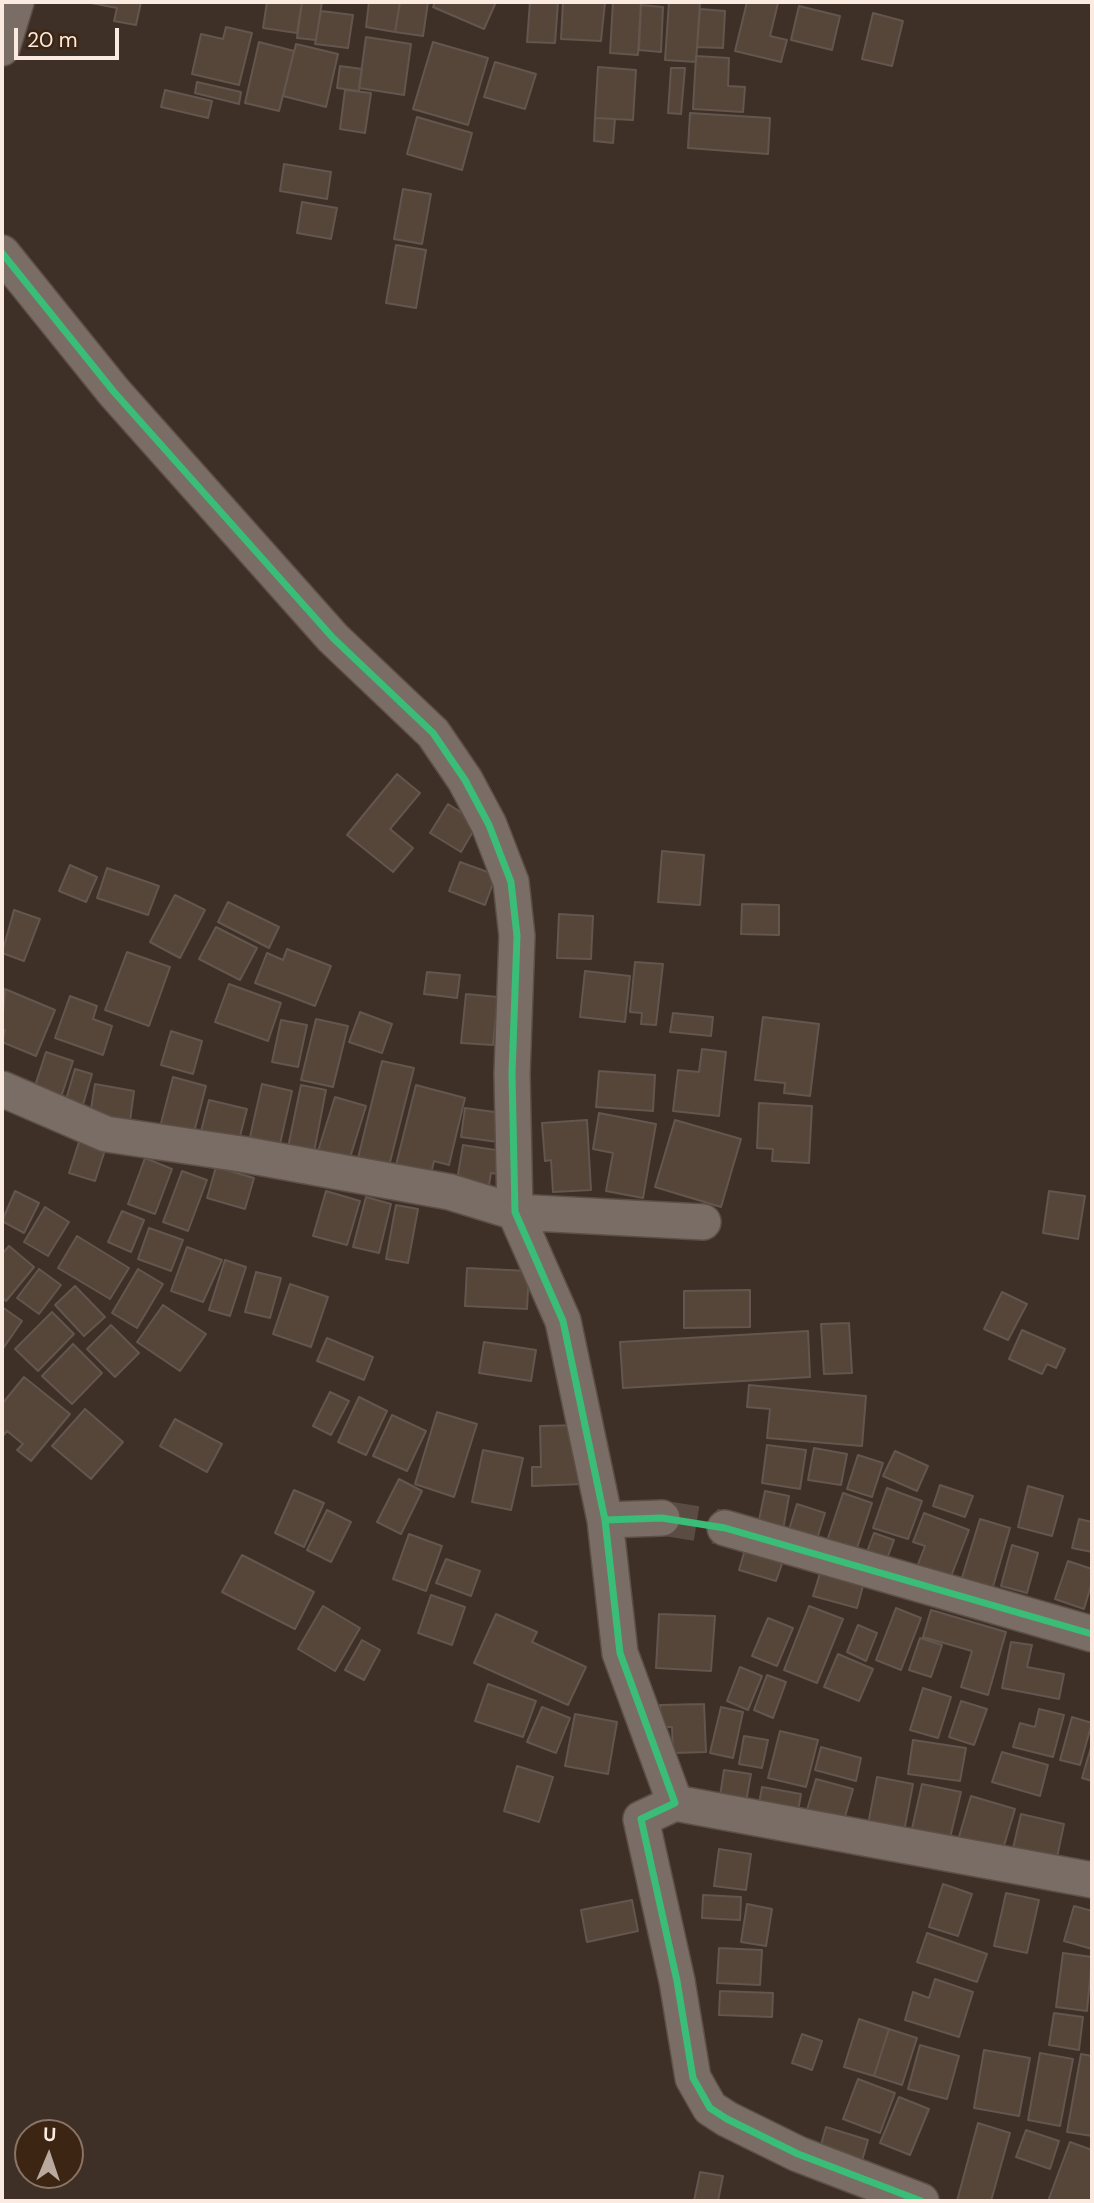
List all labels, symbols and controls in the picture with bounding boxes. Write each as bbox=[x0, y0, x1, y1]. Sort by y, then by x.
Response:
scale bar bbox=[18, 14, 122, 58]
text: 20 m bbox=[27, 26, 78, 54]
north arrow bbox=[14, 2119, 84, 2189]
text: U bbox=[43, 2122, 57, 2147]

